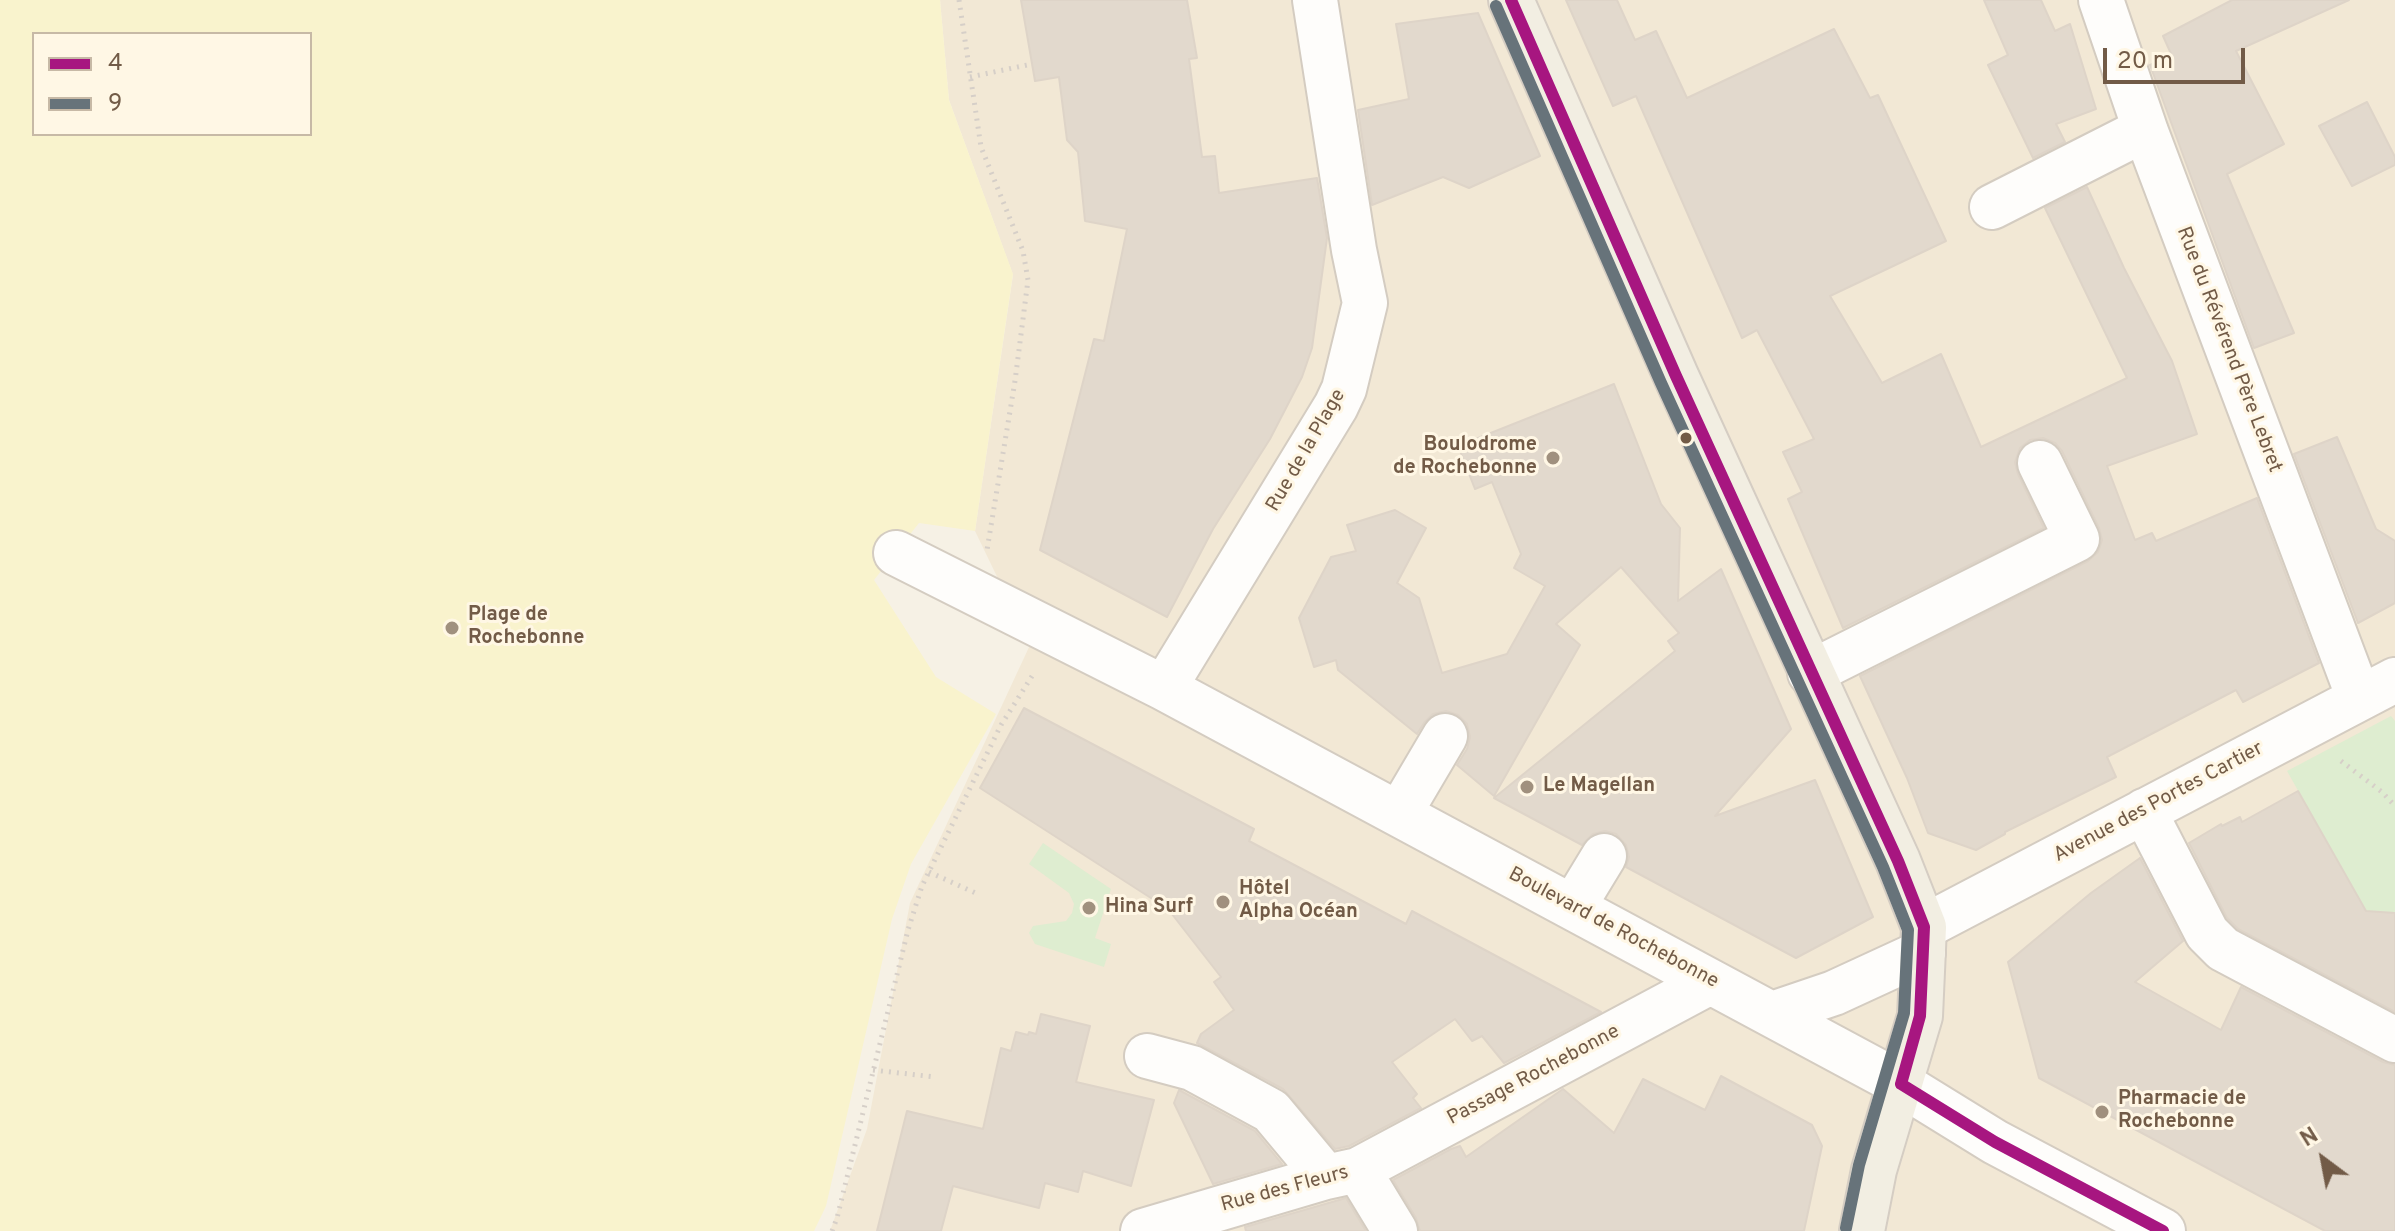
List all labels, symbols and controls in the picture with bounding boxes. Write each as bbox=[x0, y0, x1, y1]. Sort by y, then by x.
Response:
legend bbox=[32, 32, 312, 136]
scale bar bbox=[2107, 32, 2249, 82]
text: 20 m bbox=[2117, 47, 2173, 77]
text: 4 bbox=[108, 49, 123, 79]
text: 9 bbox=[108, 89, 122, 119]
street label: Rue du Révérend Père Lebret bbox=[2170, 224, 2286, 476]
street label: Rue de la Plage bbox=[1262, 386, 1352, 516]
unlabelled marker bbox=[1678, 430, 1694, 446]
place label: Boulodrome de Rochebonne bbox=[1393, 434, 1537, 481]
marker: Boulodrome de Rochebonne bbox=[1544, 449, 1562, 467]
place label: Plage de Rochebonne bbox=[468, 604, 584, 651]
marker: Plage de Rochebonne bbox=[443, 619, 461, 637]
street label: Avenue des Portes Cartier bbox=[2050, 737, 2268, 869]
place label: Le Magellan bbox=[1543, 775, 1655, 799]
marker: Le Magellan bbox=[1518, 778, 1536, 796]
street label: Boulevard de Rochebonne bbox=[1504, 863, 1722, 995]
place label: Hôtel Alpha Océan bbox=[1239, 878, 1358, 925]
marker: Hôtel Alpha Océan bbox=[1214, 893, 1232, 911]
place label: Hina Surf bbox=[1105, 896, 1193, 920]
marker: Hina Surf bbox=[1080, 899, 1098, 917]
street label: Passage Rochebonne bbox=[1444, 1020, 1624, 1132]
place label: Pharmacie de Rochebonne bbox=[2118, 1088, 2246, 1135]
marker: Pharmacie de Rochebonne bbox=[2093, 1103, 2111, 1121]
north arrow bbox=[2283, 1119, 2363, 1199]
text: N bbox=[2296, 1123, 2324, 1154]
street label: Rue des Fleurs bbox=[1219, 1161, 1351, 1219]

